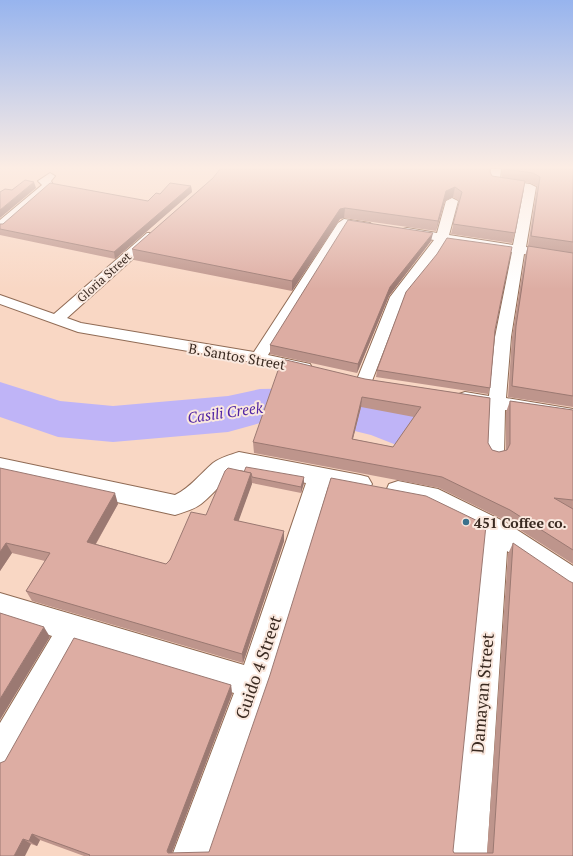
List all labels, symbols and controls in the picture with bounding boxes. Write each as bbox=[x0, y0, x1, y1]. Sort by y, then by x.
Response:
street label: Gloria Street bbox=[74, 248, 135, 305]
street label: B. Santos Street bbox=[187, 338, 288, 374]
water label: Casili Creek bbox=[186, 397, 265, 427]
place label: 451 Coffee co. bbox=[474, 513, 567, 532]
marker: 451 Coffee co. bbox=[461, 517, 471, 527]
street label: Guido 4 Street bbox=[230, 612, 287, 722]
street label: Damayan Street bbox=[465, 631, 499, 754]

